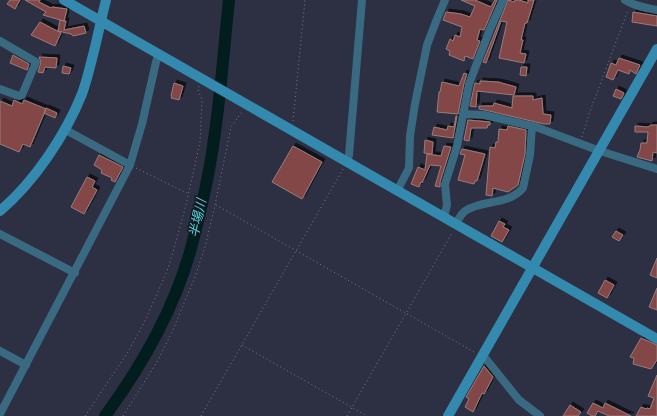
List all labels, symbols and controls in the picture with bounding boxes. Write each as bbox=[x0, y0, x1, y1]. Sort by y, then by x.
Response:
water label: 半場川 bbox=[184, 195, 210, 239]

